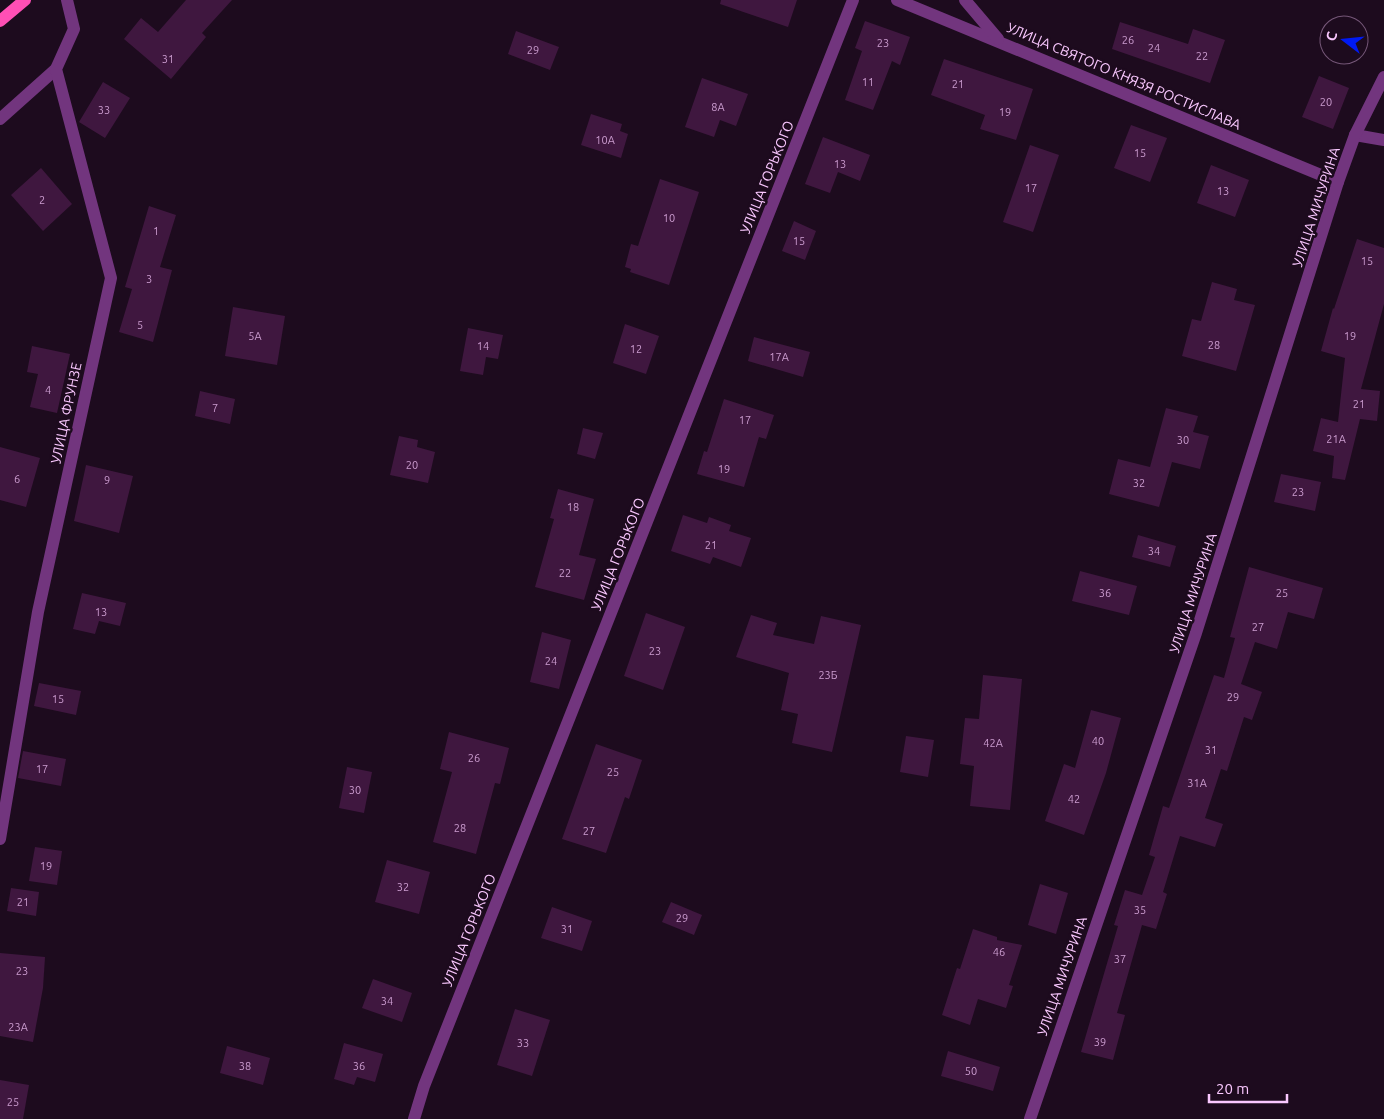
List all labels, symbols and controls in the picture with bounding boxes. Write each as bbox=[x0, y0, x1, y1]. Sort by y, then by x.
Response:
north arrow bbox=[1319, 15, 1369, 65]
street label: УЛИЦА СВЯТОГО КНЯЗЯ РОСТИСЛАВА bbox=[1004, 19, 1244, 133]
text: С bbox=[1323, 30, 1340, 43]
house number: 26 bbox=[1122, 34, 1134, 46]
house number: 23 bbox=[877, 37, 889, 49]
house number: 24 bbox=[1148, 42, 1160, 54]
house number: 29 bbox=[527, 44, 539, 56]
house number: 22 bbox=[1196, 50, 1208, 62]
house number: 31 bbox=[162, 53, 174, 65]
house number: 11 bbox=[862, 76, 874, 88]
house number: 21 bbox=[952, 78, 964, 90]
house number: 20 bbox=[1320, 96, 1332, 108]
house number: 8А bbox=[711, 101, 726, 113]
house number: 33 bbox=[98, 104, 110, 116]
house number: 19 bbox=[999, 106, 1011, 118]
street label: УЛИЦА ГОРЬКОГО bbox=[737, 118, 797, 236]
house number: 10А bbox=[595, 134, 616, 146]
street label: УЛИЦА МИЧУРИНА bbox=[1289, 145, 1343, 269]
house number: 15 bbox=[1134, 147, 1146, 159]
house number: 13 bbox=[834, 158, 846, 170]
house number: 17 bbox=[1025, 182, 1037, 194]
house number: 13 bbox=[1217, 185, 1229, 197]
house number: 2 bbox=[39, 194, 45, 206]
house number: 10 bbox=[663, 212, 675, 224]
house number: 1 bbox=[153, 225, 159, 237]
house number: 15 bbox=[793, 235, 805, 247]
house number: 15 bbox=[1361, 255, 1373, 267]
house number: 3 bbox=[146, 273, 152, 285]
house number: 5 bbox=[137, 319, 143, 331]
house number: 5А bbox=[248, 330, 263, 342]
house number: 19 bbox=[1344, 330, 1356, 342]
house number: 28 bbox=[1208, 339, 1220, 351]
house number: 14 bbox=[477, 340, 489, 352]
house number: 12 bbox=[630, 343, 642, 355]
house number: 17А bbox=[769, 351, 790, 363]
street label: УЛИЦА ФРУНЗЕ bbox=[47, 361, 85, 465]
house number: 4 bbox=[45, 384, 51, 396]
house number: 21 bbox=[1353, 398, 1365, 410]
house number: 7 bbox=[212, 402, 218, 414]
house number: 17 bbox=[739, 414, 751, 426]
house number: 21А bbox=[1326, 433, 1347, 445]
house number: 30 bbox=[1177, 434, 1189, 446]
house number: 20 bbox=[406, 459, 418, 471]
house number: 19 bbox=[718, 463, 730, 475]
house number: 6 bbox=[14, 473, 20, 485]
house number: 9 bbox=[104, 474, 110, 486]
house number: 32 bbox=[1133, 477, 1145, 489]
house number: 23 bbox=[1292, 486, 1304, 498]
street label: УЛИЦА ГОРЬКОГО bbox=[588, 495, 648, 613]
house number: 18 bbox=[567, 501, 579, 513]
street label: УЛИЦА МИЧУРИНА bbox=[1166, 531, 1220, 655]
house number: 21 bbox=[705, 539, 717, 551]
house number: 34 bbox=[1148, 545, 1160, 557]
house number: 22 bbox=[559, 567, 571, 579]
house number: 36 bbox=[1099, 587, 1111, 599]
house number: 25 bbox=[1276, 587, 1288, 599]
house number: 13 bbox=[95, 606, 107, 618]
house number: 27 bbox=[1252, 621, 1264, 633]
house number: 23 bbox=[649, 645, 661, 657]
house number: 24 bbox=[545, 655, 557, 667]
house number: 23Б bbox=[818, 669, 838, 681]
house number: 29 bbox=[1227, 691, 1239, 703]
house number: 15 bbox=[52, 693, 64, 705]
house number: 40 bbox=[1092, 735, 1104, 747]
house number: 42А bbox=[983, 737, 1004, 749]
house number: 31 bbox=[1205, 744, 1217, 756]
house number: 26 bbox=[468, 752, 480, 764]
house number: 17 bbox=[36, 763, 48, 775]
house number: 25 bbox=[607, 766, 619, 778]
house number: 31А bbox=[1187, 777, 1208, 789]
house number: 30 bbox=[349, 784, 361, 796]
house number: 42 bbox=[1068, 793, 1080, 805]
house number: 28 bbox=[454, 822, 466, 834]
house number: 27 bbox=[583, 825, 595, 837]
house number: 19 bbox=[40, 860, 52, 872]
street label: УЛИЦА ГОРЬКОГО bbox=[439, 871, 499, 989]
house number: 32 bbox=[397, 881, 409, 893]
house number: 21 bbox=[17, 896, 29, 908]
house number: 35 bbox=[1134, 904, 1146, 916]
house number: 29 bbox=[676, 912, 688, 924]
street label: УЛИЦА МИЧУРИНА bbox=[1034, 914, 1090, 1038]
house number: 31 bbox=[561, 923, 573, 935]
house number: 46 bbox=[993, 946, 1005, 958]
house number: 37 bbox=[1114, 953, 1126, 965]
house number: 23 bbox=[16, 965, 28, 977]
house number: 34 bbox=[381, 995, 393, 1007]
house number: 23А bbox=[8, 1021, 29, 1033]
house number: 39 bbox=[1094, 1036, 1106, 1048]
house number: 33 bbox=[517, 1037, 529, 1049]
house number: 38 bbox=[239, 1060, 251, 1072]
house number: 36 bbox=[353, 1060, 365, 1072]
house number: 50 bbox=[965, 1065, 977, 1077]
scale bar bbox=[1209, 1072, 1286, 1104]
text: 20 m bbox=[1216, 1080, 1249, 1097]
house number: 25 bbox=[7, 1096, 19, 1108]

